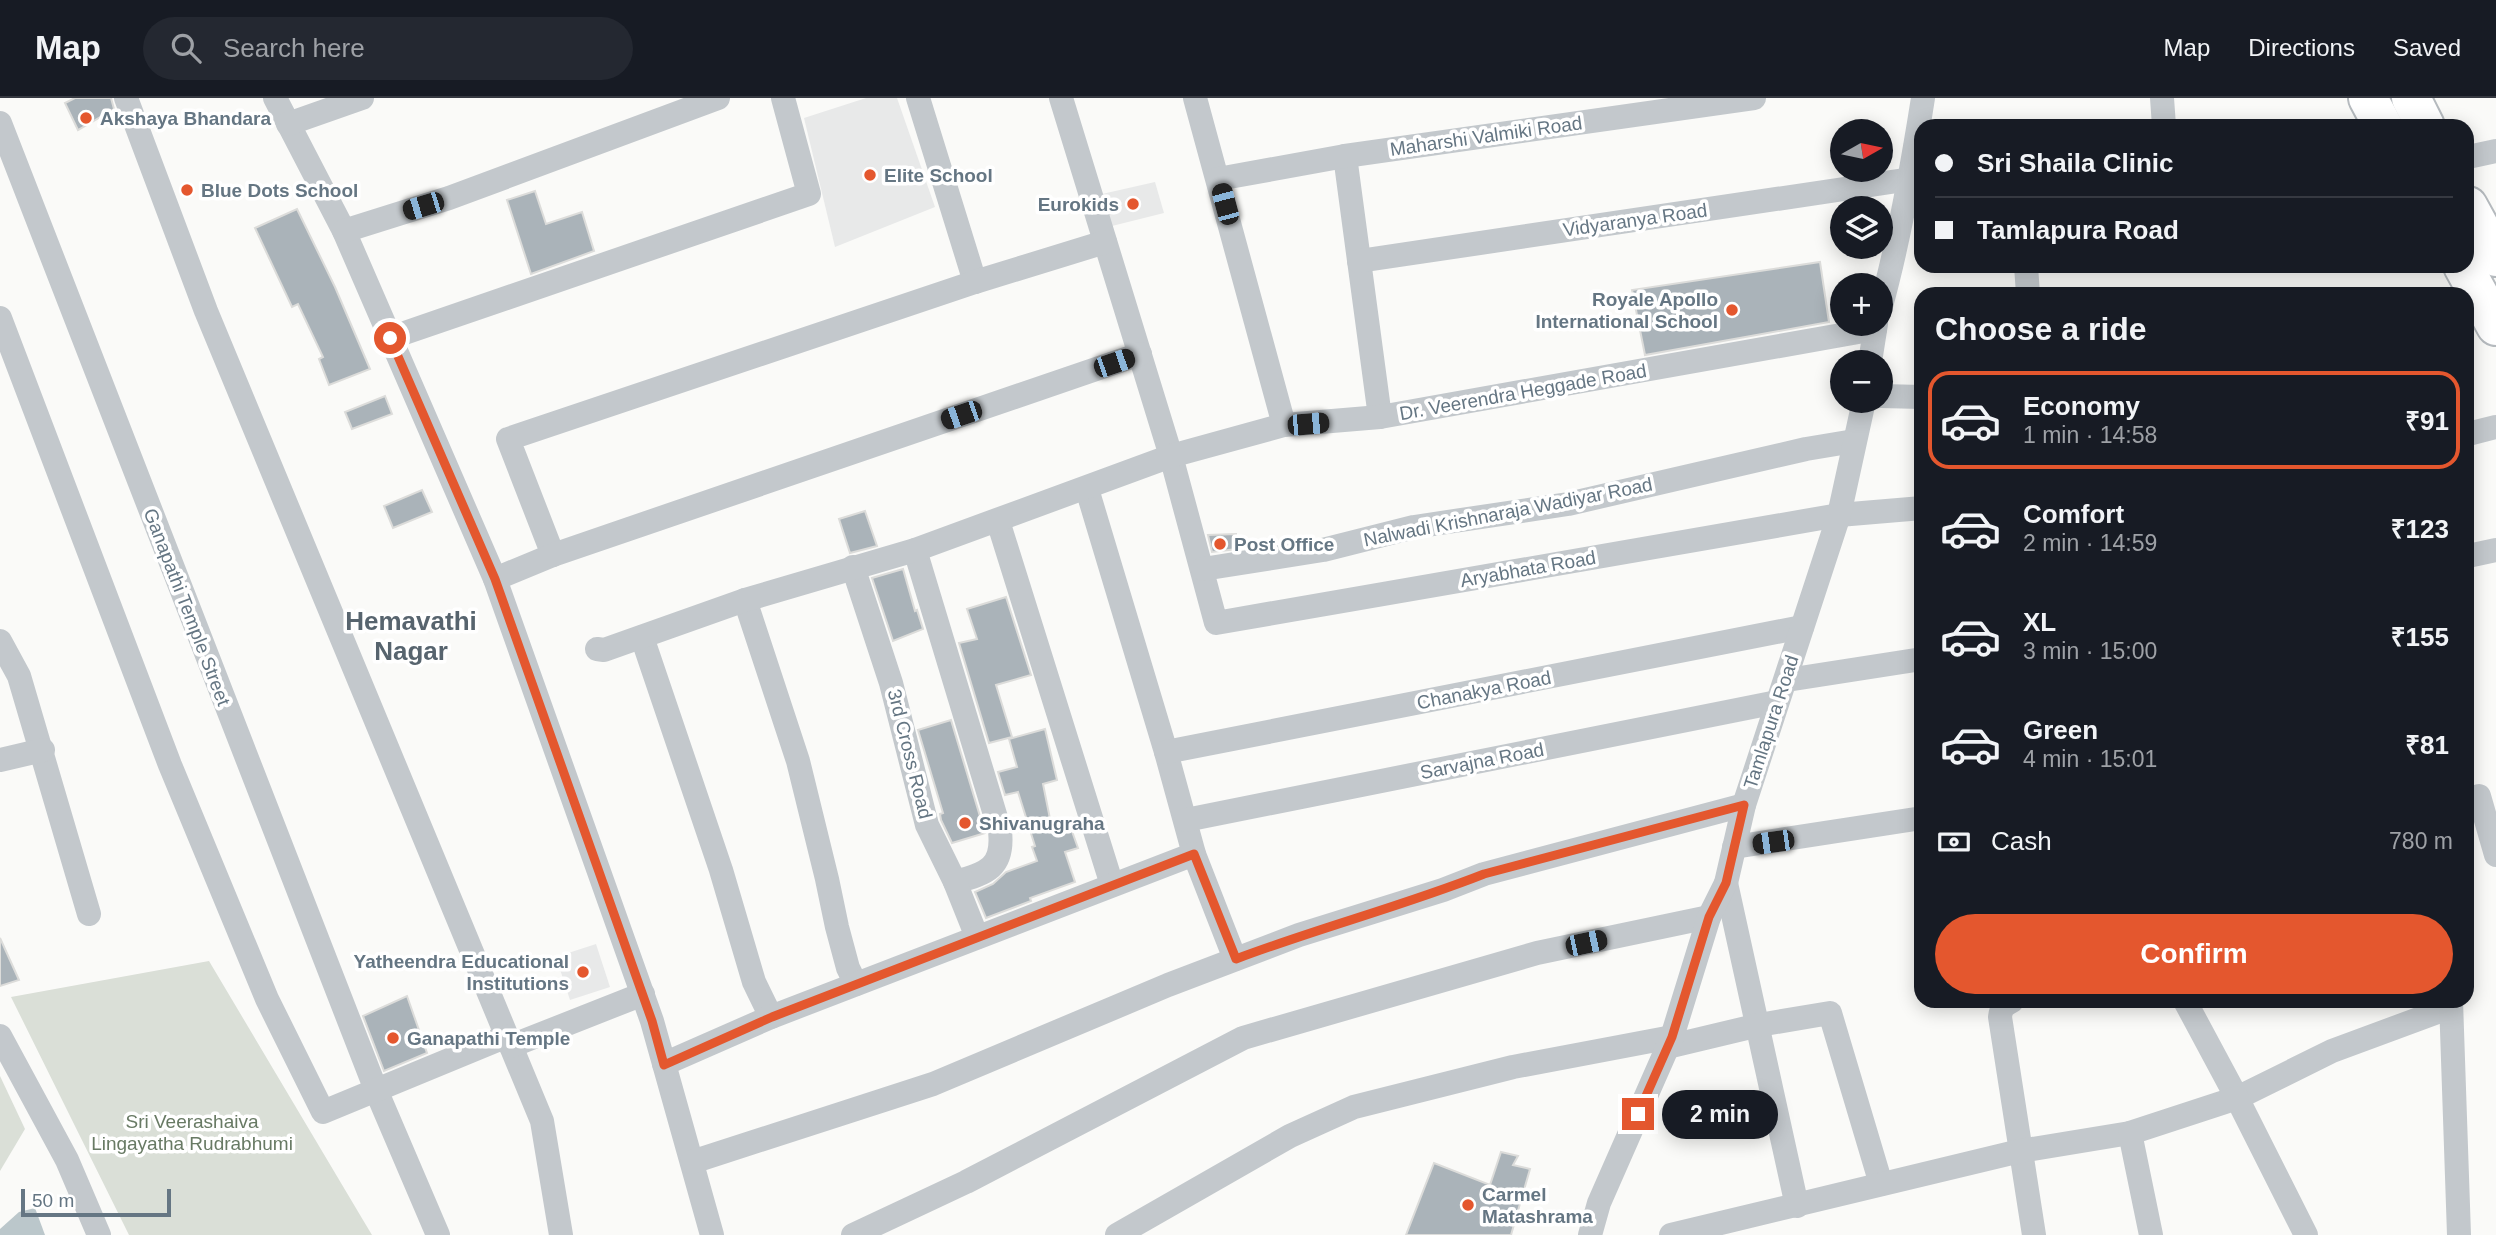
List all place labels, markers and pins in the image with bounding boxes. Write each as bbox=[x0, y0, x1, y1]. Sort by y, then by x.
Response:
place label: Akshaya Bhandara bbox=[100, 108, 272, 129]
marker: Akshaya Bhandara bbox=[78, 110, 94, 126]
place label: Elite School bbox=[884, 165, 993, 186]
marker: Elite School bbox=[862, 167, 878, 183]
place label: Blue Dots School bbox=[201, 180, 358, 201]
marker: Blue Dots School bbox=[179, 182, 195, 198]
place label: Eurokids bbox=[1038, 194, 1119, 215]
marker: Eurokids bbox=[1125, 196, 1141, 212]
place label: Royale Apollo International School bbox=[1535, 289, 1718, 332]
marker: Royale Apollo International School bbox=[1724, 302, 1740, 318]
place label: Post Office bbox=[1234, 534, 1334, 555]
marker: Post Office bbox=[1212, 536, 1228, 552]
place label: Shivanugraha bbox=[979, 813, 1105, 834]
marker: Shivanugraha bbox=[957, 815, 973, 831]
place label: Yatheendra Educational Institutions bbox=[354, 951, 569, 994]
marker: Yatheendra Educational Institutions bbox=[575, 964, 591, 980]
place label: Ganapathi Temple bbox=[407, 1028, 570, 1049]
marker: Ganapathi Temple bbox=[385, 1030, 401, 1046]
place label: Carmel Matashrama bbox=[1482, 1184, 1593, 1227]
marker: Carmel Matashrama bbox=[1460, 1197, 1476, 1213]

